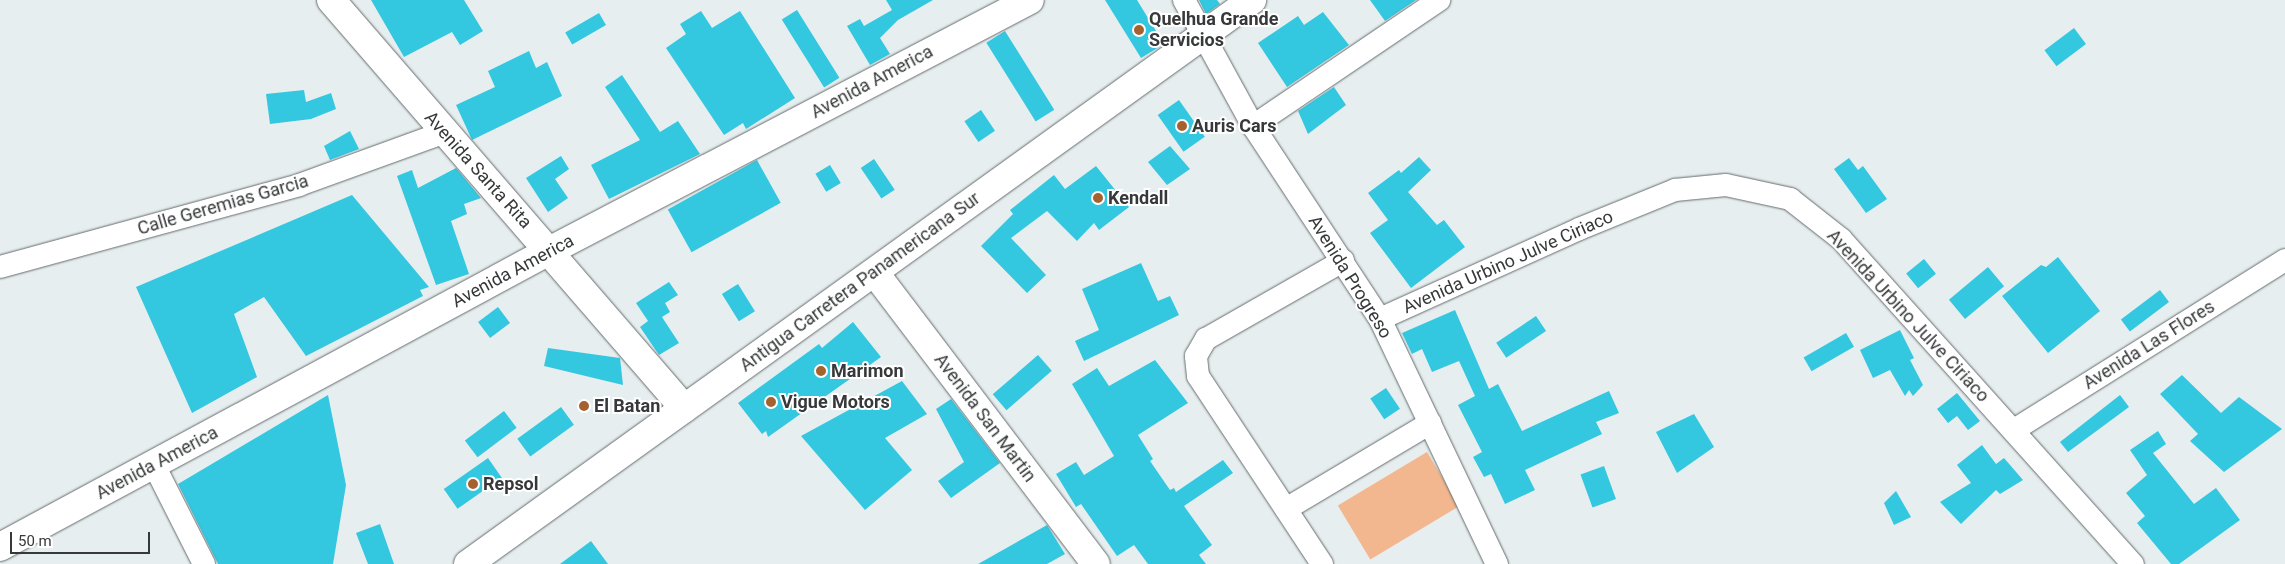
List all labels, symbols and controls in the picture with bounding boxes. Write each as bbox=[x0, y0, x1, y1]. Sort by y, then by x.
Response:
place label: Quelhua Grande Servicios bbox=[1149, 9, 1278, 52]
marker: Quelhua Grande Servicios bbox=[1133, 24, 1145, 36]
street label: Avenida America bbox=[807, 41, 937, 123]
street label: Avenida Santa Rita bbox=[420, 107, 536, 233]
place label: Auris Cars bbox=[1192, 115, 1276, 137]
marker: Auris Cars bbox=[1176, 120, 1188, 132]
street label: Calle Geremias Garcia bbox=[135, 170, 311, 240]
place label: Kendall bbox=[1108, 187, 1168, 209]
street label: Antigua Carretera Panamericana Sur bbox=[736, 188, 984, 376]
marker: Kendall bbox=[1092, 192, 1104, 204]
street label: Avenida Urbino Julve Ciriaco bbox=[1399, 206, 1617, 318]
street label: Avenida Progreso bbox=[1304, 212, 1396, 342]
street label: Avenida Urbino Julve Ciriaco bbox=[1822, 225, 1994, 407]
street label: Avenida America bbox=[448, 230, 578, 312]
street label: Avenida Las Flores bbox=[2079, 296, 2219, 394]
street label: Avenida San Martin bbox=[930, 349, 1040, 487]
place label: Marimon bbox=[831, 360, 904, 382]
marker: Marimon bbox=[815, 365, 827, 377]
place label: Vigue Motors bbox=[781, 391, 890, 413]
place label: El Batan bbox=[594, 395, 660, 417]
marker: Vigue Motors bbox=[765, 396, 777, 408]
marker: El Batan bbox=[578, 400, 590, 412]
street label: Avenida America bbox=[92, 422, 222, 504]
place label: Repsol bbox=[483, 473, 539, 495]
marker: Repsol bbox=[467, 478, 479, 490]
scale bar bbox=[12, 522, 152, 554]
text: 50 m bbox=[18, 532, 52, 550]

